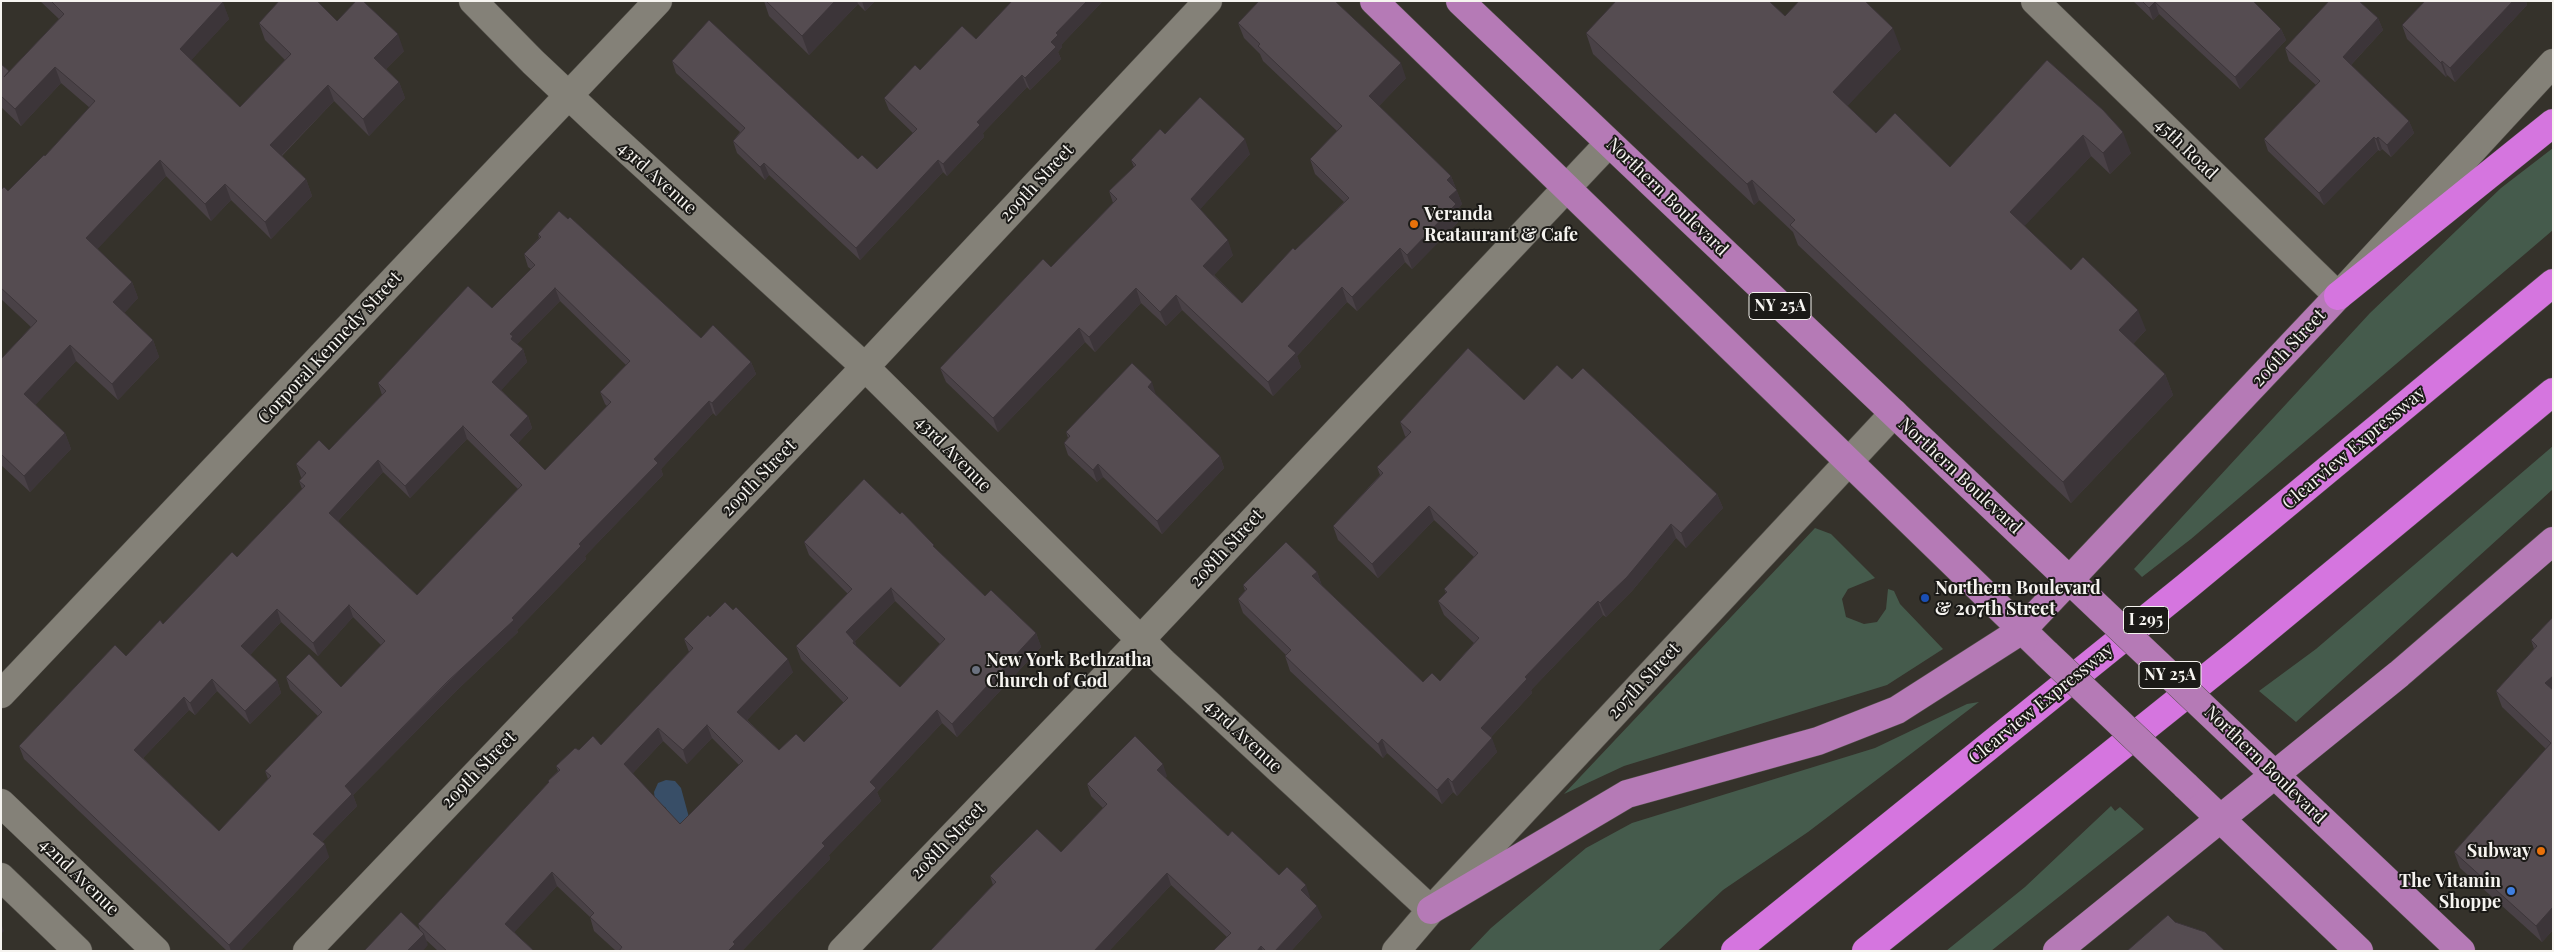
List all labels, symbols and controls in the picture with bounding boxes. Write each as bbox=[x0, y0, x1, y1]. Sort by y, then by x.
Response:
street label: 45th Road bbox=[2150, 114, 2222, 184]
street label: Northern Boulevard bbox=[1602, 133, 1732, 261]
street label: 43rd Avenue bbox=[613, 137, 701, 219]
street label: 209th Street bbox=[996, 140, 1078, 226]
place label: Veranda Reataurant & Cafe bbox=[1424, 203, 1578, 245]
marker: Veranda Reataurant & Cafe bbox=[1408, 218, 1420, 230]
street label: Corporal Kennedy Street bbox=[254, 267, 406, 429]
road number: NY 25A bbox=[1749, 292, 1811, 320]
street label: 206th Street bbox=[2248, 305, 2330, 391]
street label: Clearview Expressway bbox=[2278, 382, 2430, 514]
street label: 43rd Avenue bbox=[910, 411, 996, 497]
street label: Northern Boulevard bbox=[1894, 413, 2026, 539]
street label: 209th Street bbox=[717, 435, 801, 521]
street label: 208th Street bbox=[1185, 505, 1269, 591]
place label: Northern Boulevard & 207th Street bbox=[1935, 577, 2101, 620]
marker: Northern Boulevard & 207th Street bbox=[1919, 592, 1931, 604]
road number: I 295 bbox=[2124, 606, 2168, 634]
street label: 207th Street bbox=[1603, 638, 1685, 724]
street label: Clearview Expressway bbox=[1964, 639, 2118, 769]
place label: New York Bethzatha Church of God bbox=[986, 649, 1151, 692]
road number: NY 25A bbox=[2139, 662, 2201, 688]
marker: New York Bethzatha Church of God bbox=[970, 664, 982, 676]
street label: 43rd Avenue bbox=[1200, 694, 1286, 778]
street label: Northern Boulevard bbox=[2200, 701, 2330, 829]
street label: 209th Street bbox=[437, 727, 521, 813]
street label: 208th Street bbox=[906, 798, 990, 884]
street label: 42nd Avenue bbox=[35, 834, 123, 920]
place label: Subway bbox=[2467, 840, 2531, 862]
marker: Subway bbox=[2535, 845, 2547, 857]
place label: The Vitamin Shoppe bbox=[2399, 870, 2501, 912]
marker: The Vitamin Shoppe bbox=[2505, 885, 2517, 897]

